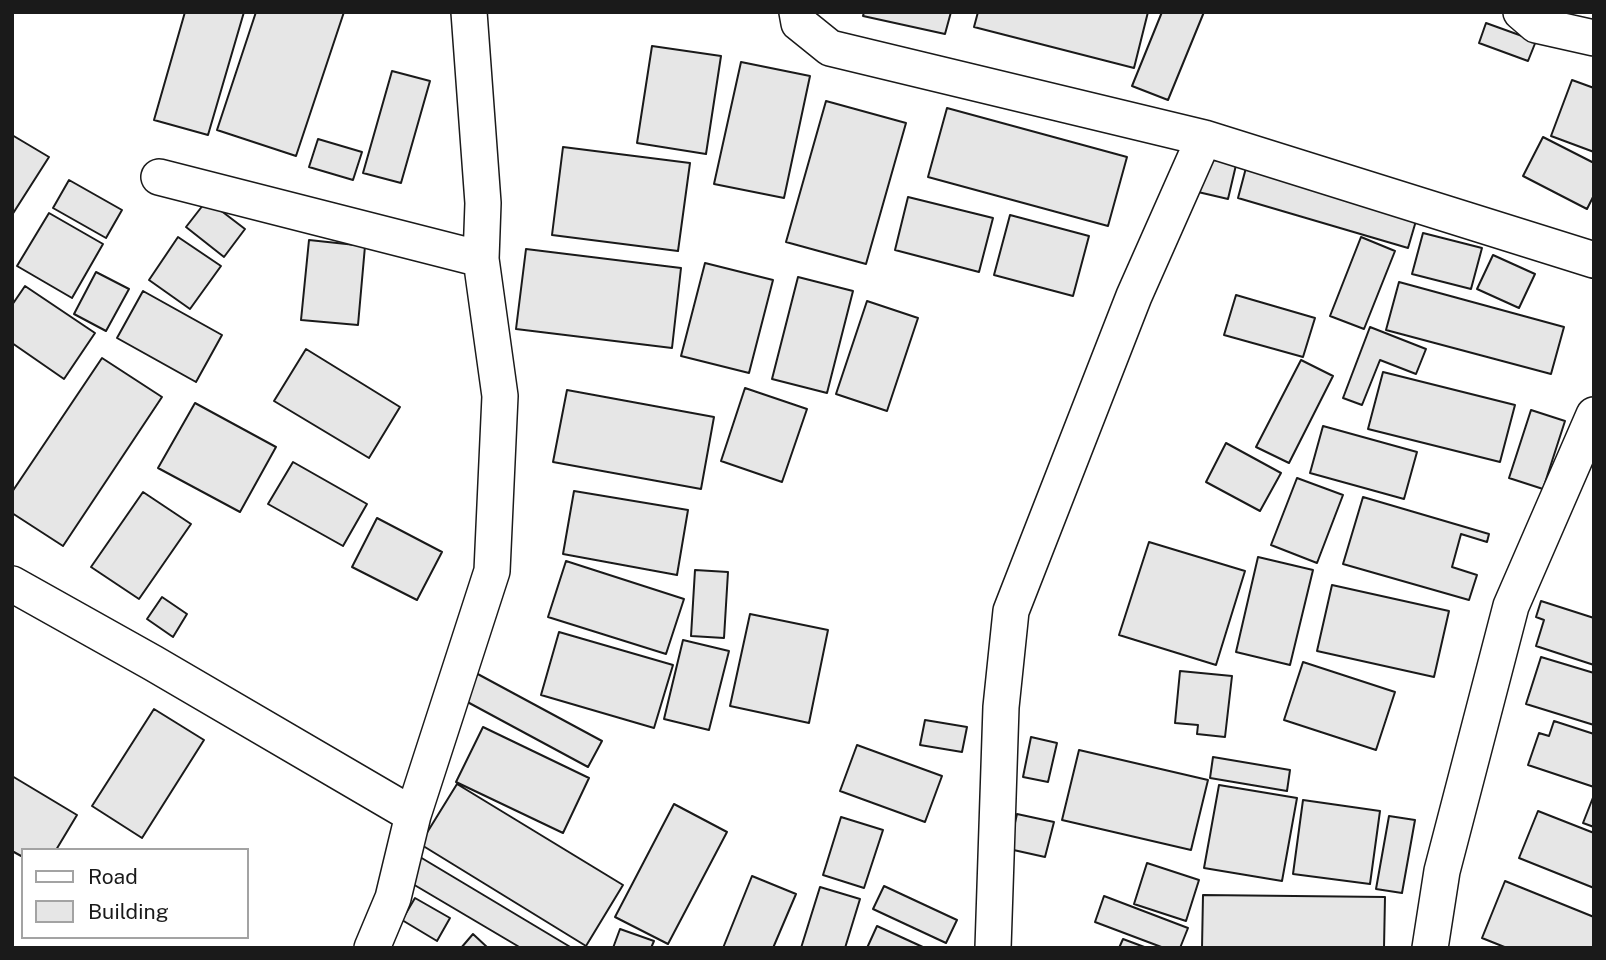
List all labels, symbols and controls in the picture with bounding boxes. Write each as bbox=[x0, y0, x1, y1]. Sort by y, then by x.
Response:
legend bbox=[21, 848, 248, 939]
text: Road bbox=[88, 864, 138, 889]
text: Building bbox=[88, 899, 169, 924]

